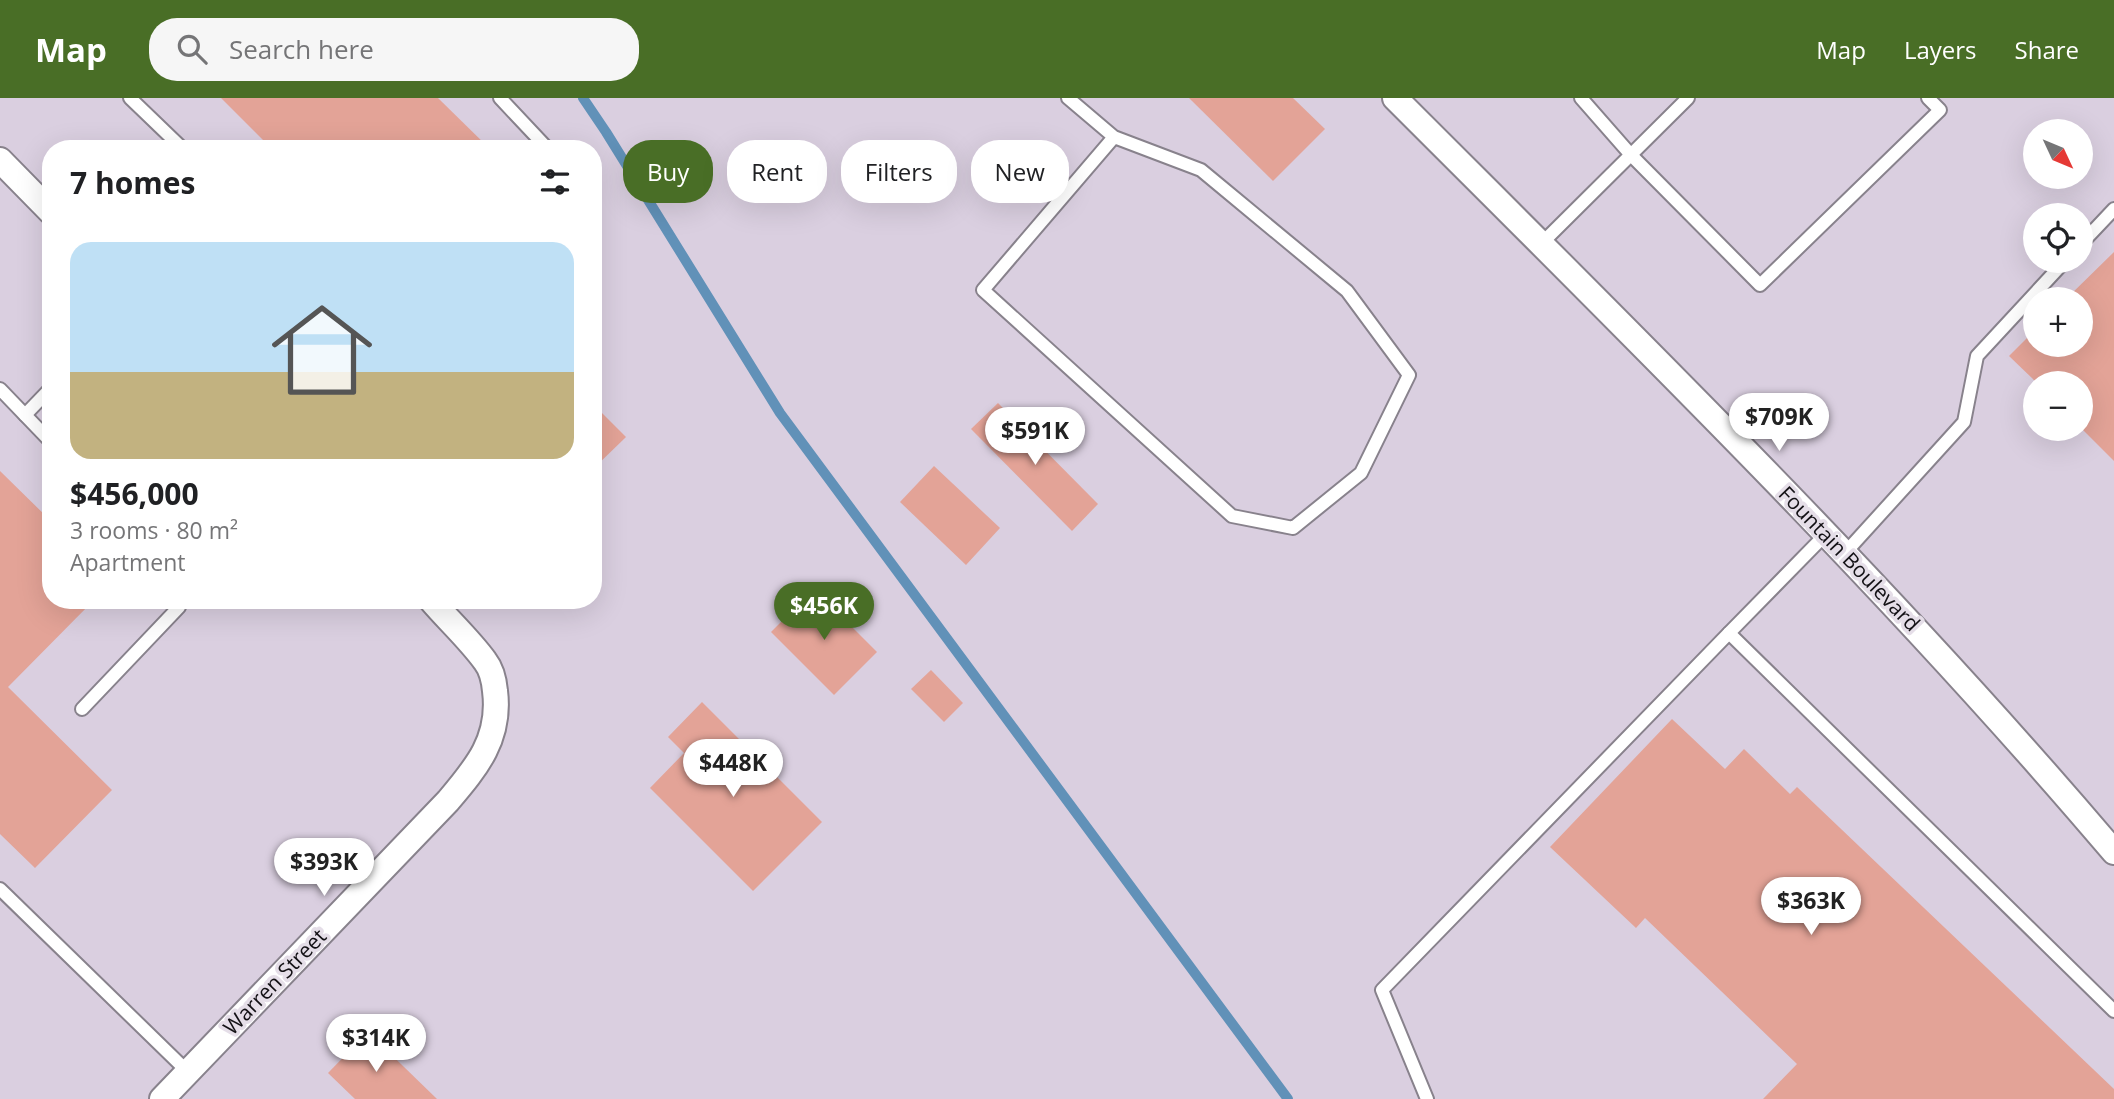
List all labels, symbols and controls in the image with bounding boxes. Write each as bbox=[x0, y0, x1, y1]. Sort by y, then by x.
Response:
search box bbox=[149, 18, 639, 81]
text: Map bbox=[35, 27, 107, 72]
icon: search bbox=[173, 30, 211, 68]
text: Search here bbox=[229, 31, 374, 67]
text: Map bbox=[1816, 33, 1866, 66]
text: Layers bbox=[1904, 33, 1977, 66]
text: Share bbox=[2015, 33, 2079, 66]
north arrow bbox=[2023, 119, 2093, 189]
map controls bbox=[2023, 119, 2093, 441]
chip: Buy bbox=[623, 140, 713, 203]
chip: Rent bbox=[727, 140, 827, 203]
chip: Filters bbox=[841, 140, 957, 203]
chip: New bbox=[971, 140, 1069, 203]
text: 7 homes bbox=[70, 162, 195, 203]
icon: filters bbox=[536, 163, 574, 201]
button: locate bbox=[2023, 203, 2093, 273]
icon: home bbox=[259, 287, 385, 413]
button: + bbox=[2023, 287, 2093, 357]
button: − bbox=[2023, 371, 2093, 441]
pin: $709K bbox=[1730, 394, 1828, 453]
text: $709K bbox=[1745, 400, 1813, 432]
pin: $591K bbox=[986, 408, 1084, 467]
text: $591K bbox=[1001, 414, 1069, 446]
text: $456,000 bbox=[70, 473, 199, 514]
street label: Fountain Boulevard bbox=[1773, 480, 1926, 637]
text: 3 rooms · 80 m² bbox=[70, 514, 238, 546]
text: Apartment bbox=[70, 546, 186, 578]
pin: $456K bbox=[775, 582, 873, 642]
text: $456K bbox=[790, 589, 858, 621]
pin: $448K bbox=[684, 740, 782, 799]
text: $448K bbox=[699, 746, 767, 778]
pin: $393K bbox=[275, 838, 373, 898]
text: $393K bbox=[290, 845, 358, 877]
pin: $363K bbox=[1762, 878, 1860, 937]
text: $363K bbox=[1777, 884, 1845, 916]
street label: Warren Street bbox=[217, 922, 332, 1040]
pin: $314K bbox=[327, 1014, 425, 1074]
text: $314K bbox=[342, 1021, 410, 1053]

